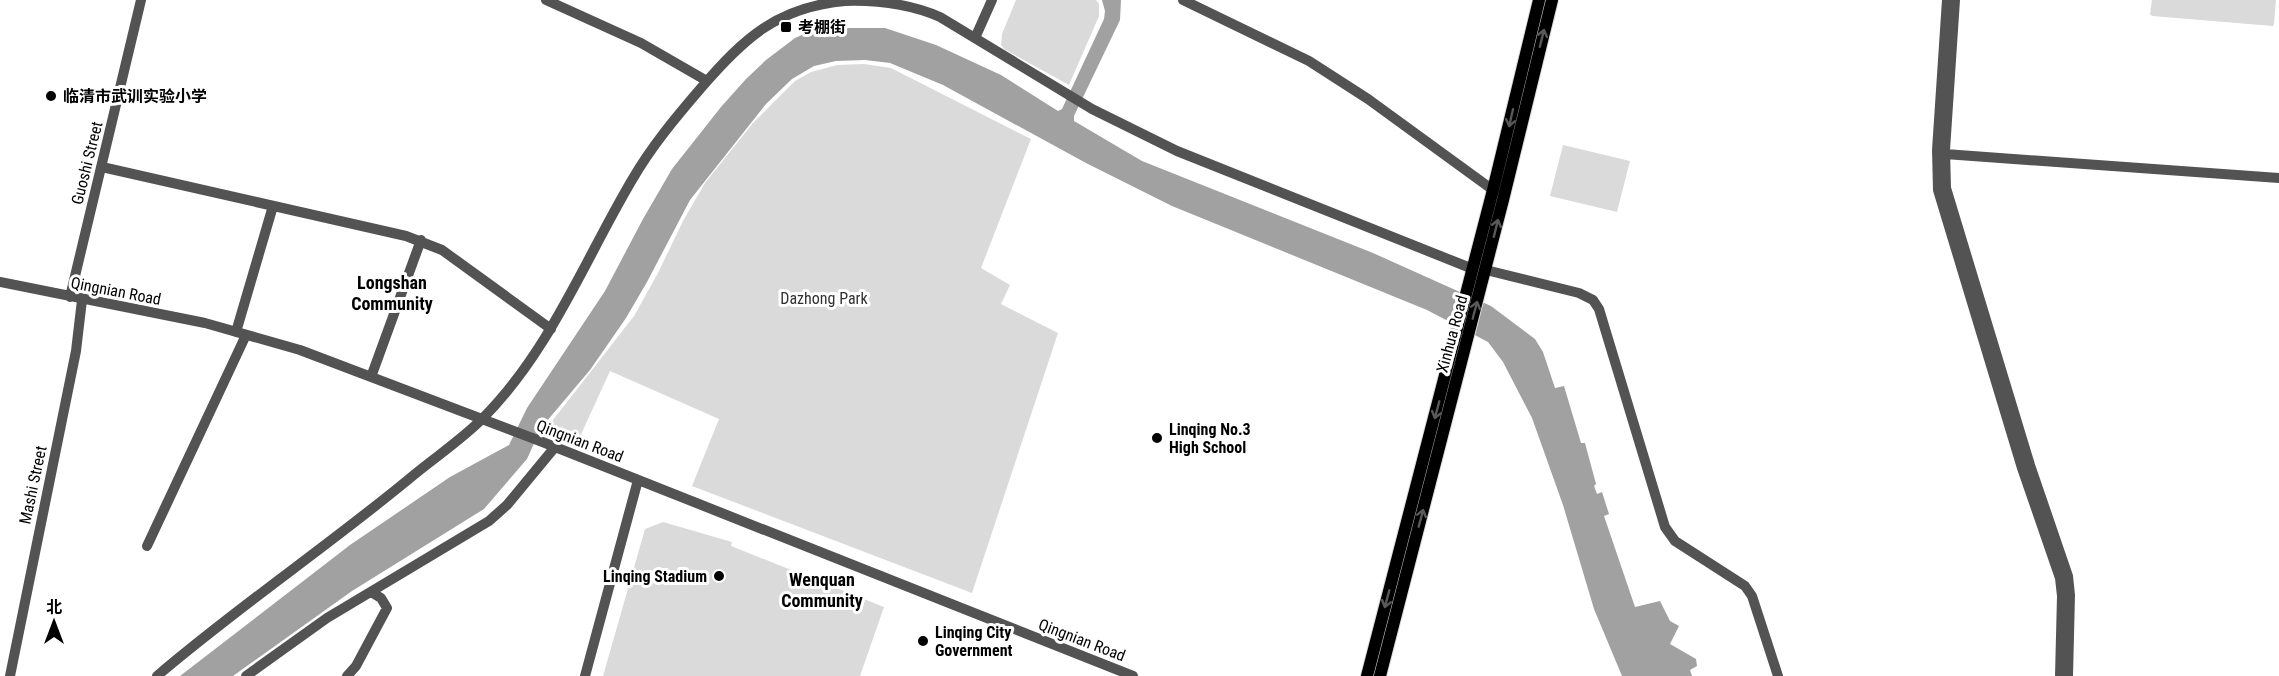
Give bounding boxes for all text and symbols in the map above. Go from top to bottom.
place label: 考棚街 [798,18,846,37]
marker: 考棚街 [779,20,793,34]
one-way arrow [1536,29,1548,48]
place label: 临清市武训实验小学 [63,87,207,106]
marker: 临清市武训实验小学 [44,89,58,103]
one-way arrow [1504,108,1516,127]
street label: Guoshi Street [67,119,107,207]
one-way arrow [1491,219,1503,238]
district label: Longshan Community [351,272,433,314]
street label: Qingnian Road [69,273,163,309]
park label: Dazhong Park [780,289,869,308]
street label: Xinhua Road [1433,293,1471,375]
one-way arrow [1470,301,1481,320]
one-way arrow [1430,400,1442,419]
street label: Qingnian Road [534,416,626,466]
place label: Linqing No.3 High School [1169,420,1251,457]
marker: Linqing No.3 High School [1150,431,1164,445]
street label: Mashi Street [15,444,51,526]
one-way arrow [1416,509,1427,528]
place label: Linqing Stadium [603,567,707,586]
marker: Linqing Stadium [712,569,726,583]
district label: Wenquan Community [781,569,863,611]
one-way arrow [1381,589,1393,608]
north arrow [24,592,84,652]
text: 北 [46,598,62,617]
street label: Qingnian Road [1036,615,1128,665]
place label: Linqing City Government [935,623,1013,660]
marker: Linqing City Government [916,634,930,648]

